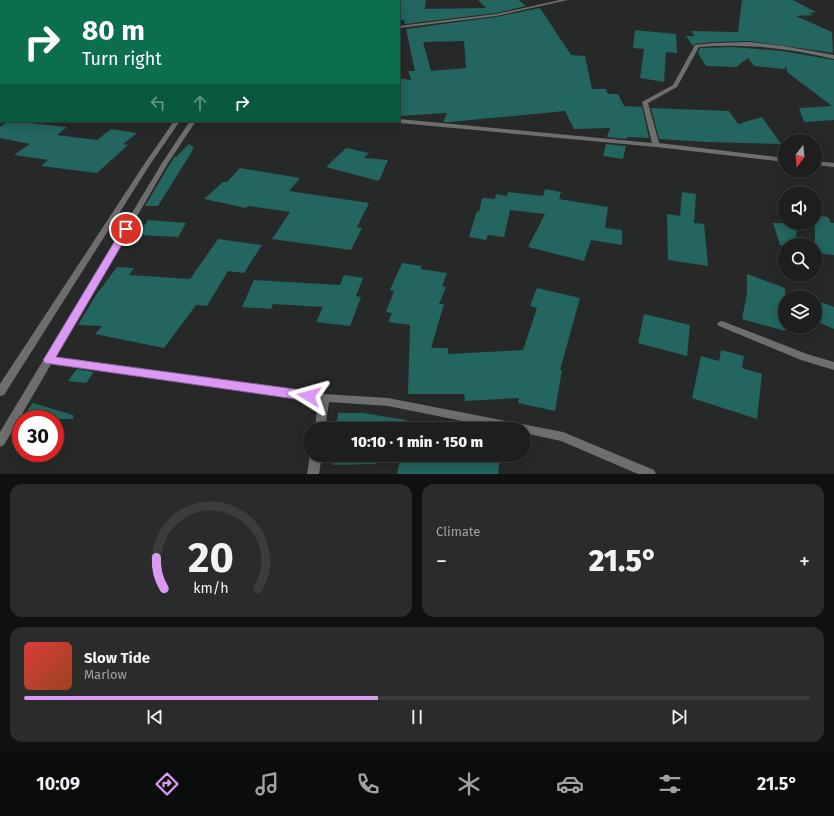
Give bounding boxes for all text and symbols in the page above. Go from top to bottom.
text: 80 m [82,14,145,47]
icon: right [16,16,68,68]
text: Turn right [82,48,162,70]
icon: left [147,92,169,114]
icon: ahead [189,92,211,114]
icon: right [231,92,253,114]
north arrow [778,134,822,178]
map controls [778,134,822,334]
button: sound [778,186,822,230]
pin [109,212,143,246]
icon: arrive [115,218,137,240]
button: search [778,238,822,282]
button: layers [778,290,822,334]
position arrow [288,375,330,417]
speed limit sign: 30 [12,410,64,462]
text: 10:10 · 1 min · 150 m [351,433,483,451]
text: Climate [436,524,480,539]
text: 20 [188,532,234,582]
text: 21.5° [589,543,657,579]
text: − [436,548,447,575]
text: + [799,548,810,575]
text: km/h [193,579,229,596]
text: Slow Tide [84,649,150,667]
text: Marlow [84,667,127,682]
icon: previous [144,706,166,728]
icon: pause [406,706,428,728]
icon: next [668,706,690,728]
icon: directions [153,770,181,798]
icon: music [253,770,281,798]
icon: phone [354,770,382,798]
icon: climate [455,770,483,798]
icon: car [556,770,584,798]
icon: filters [656,770,684,798]
text: 10:09 [36,773,80,795]
text: 21.5° [757,773,798,795]

